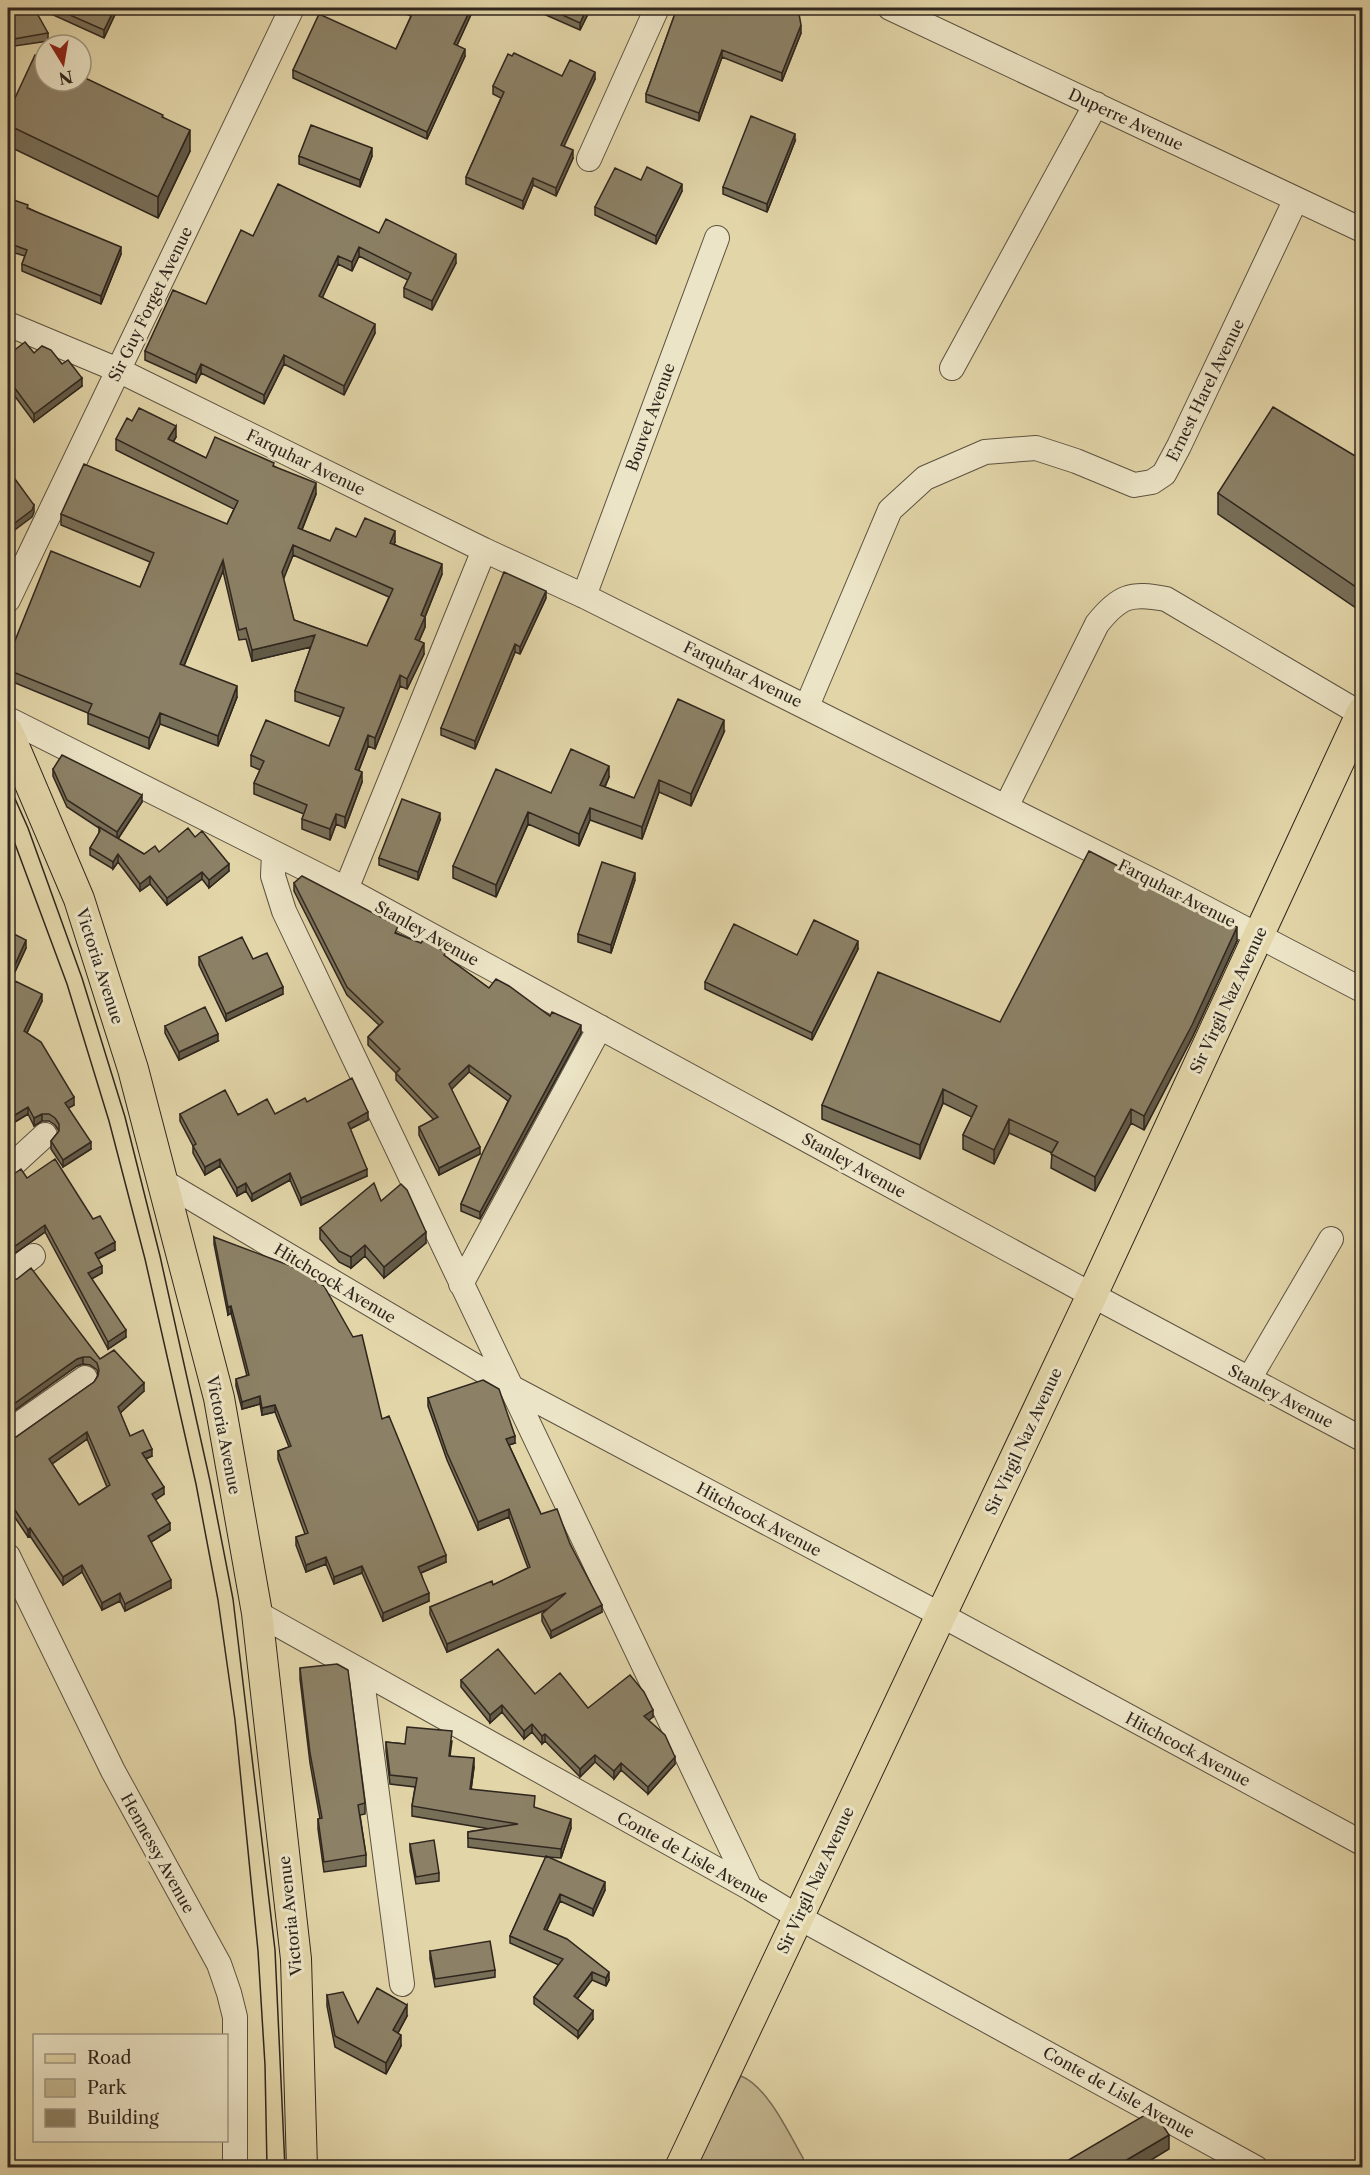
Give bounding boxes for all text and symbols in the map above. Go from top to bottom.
north arrow [33,33,93,93]
text: N [57,67,75,89]
street label: Duperre Avenue [1065,84,1187,154]
street label: Sir Guy Forget Avenue [104,223,196,385]
street label: Ernest Harel Avenue [1162,315,1248,465]
street label: Bouvet Avenue [621,360,679,474]
street label: Farquhar Avenue [243,425,369,499]
street label: Farquhar Avenue [680,637,806,711]
street label: Farquhar Avenue [1115,855,1239,931]
street label: Stanley Avenue [371,896,483,970]
street label: Victoria Avenue [72,905,128,1026]
street label: Sir Virgil Naz Avenue [1185,923,1271,1077]
street label: Stanley Avenue [798,1128,910,1202]
street label: Hitchcock Avenue [270,1239,400,1327]
street label: Stanley Avenue [1225,1360,1337,1432]
street label: Sir Virgil Naz Avenue [980,1364,1066,1518]
street label: Victoria Avenue [202,1373,245,1496]
street label: Hitchcock Avenue [693,1478,825,1560]
street label: Hitchcock Avenue [1122,1708,1254,1790]
street label: Hennessy Avenue [117,1790,199,1916]
street label: Sir Virgil Naz Avenue [772,1803,858,1957]
street label: Conte de Lisle Avenue [614,1807,772,1907]
street label: Victoria Avenue [274,1855,306,1978]
legend [33,2034,228,2142]
street label: Conte de Lisle Avenue [1040,2042,1198,2142]
text: Road [87,2047,132,2069]
text: Park [87,2077,128,2099]
text: Building [87,2107,159,2129]

